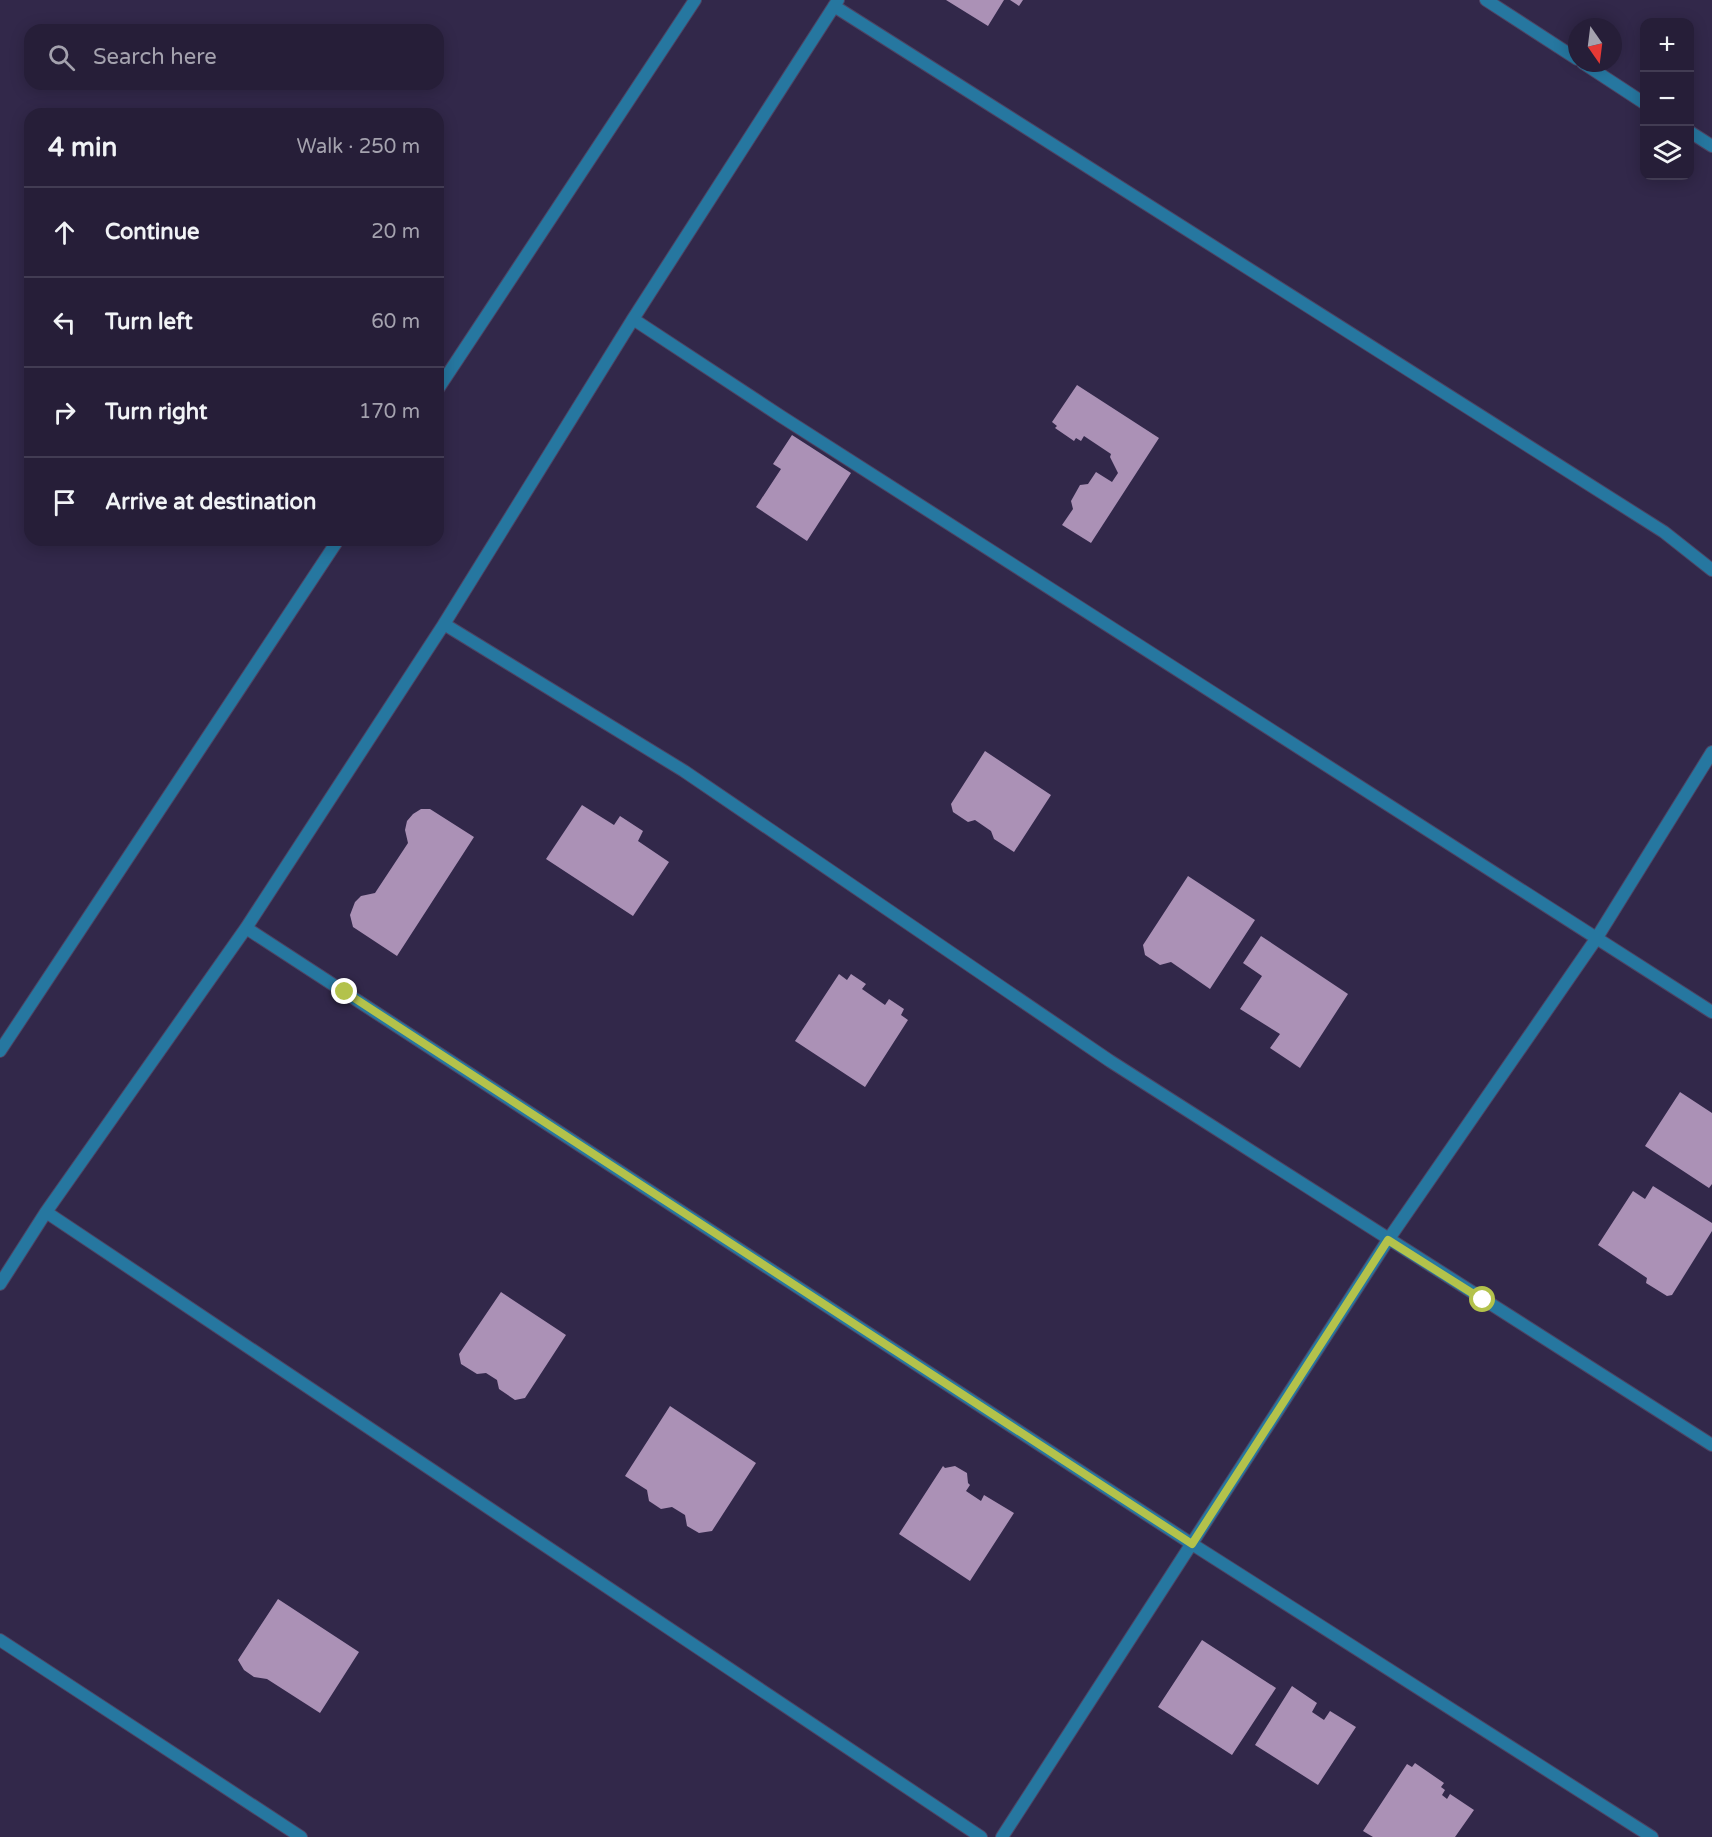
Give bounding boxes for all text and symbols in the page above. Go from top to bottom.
north arrow [1568,18,1622,72]
map controls [1640,18,1694,180]
button: + [1640,18,1694,72]
search box [24,24,444,90]
icon: search [45,41,78,74]
text: Search here [93,44,217,70]
button: − [1640,72,1694,126]
button: layers [1640,126,1694,180]
text: 4 min [48,132,117,163]
text: Walk · 250 m [297,135,420,159]
icon: ahead [48,216,81,249]
text: Continue [105,219,200,245]
text: 20 m [371,220,420,244]
icon: left [48,306,81,339]
text: Turn left [105,309,193,335]
text: 60 m [371,310,420,334]
icon: right [48,396,81,429]
text: Turn right [105,399,207,425]
text: 170 m [359,400,420,424]
icon: arrive [48,486,81,519]
text: Arrive at destination [105,489,316,515]
route end [331,978,357,1004]
route start [1469,1286,1495,1312]

